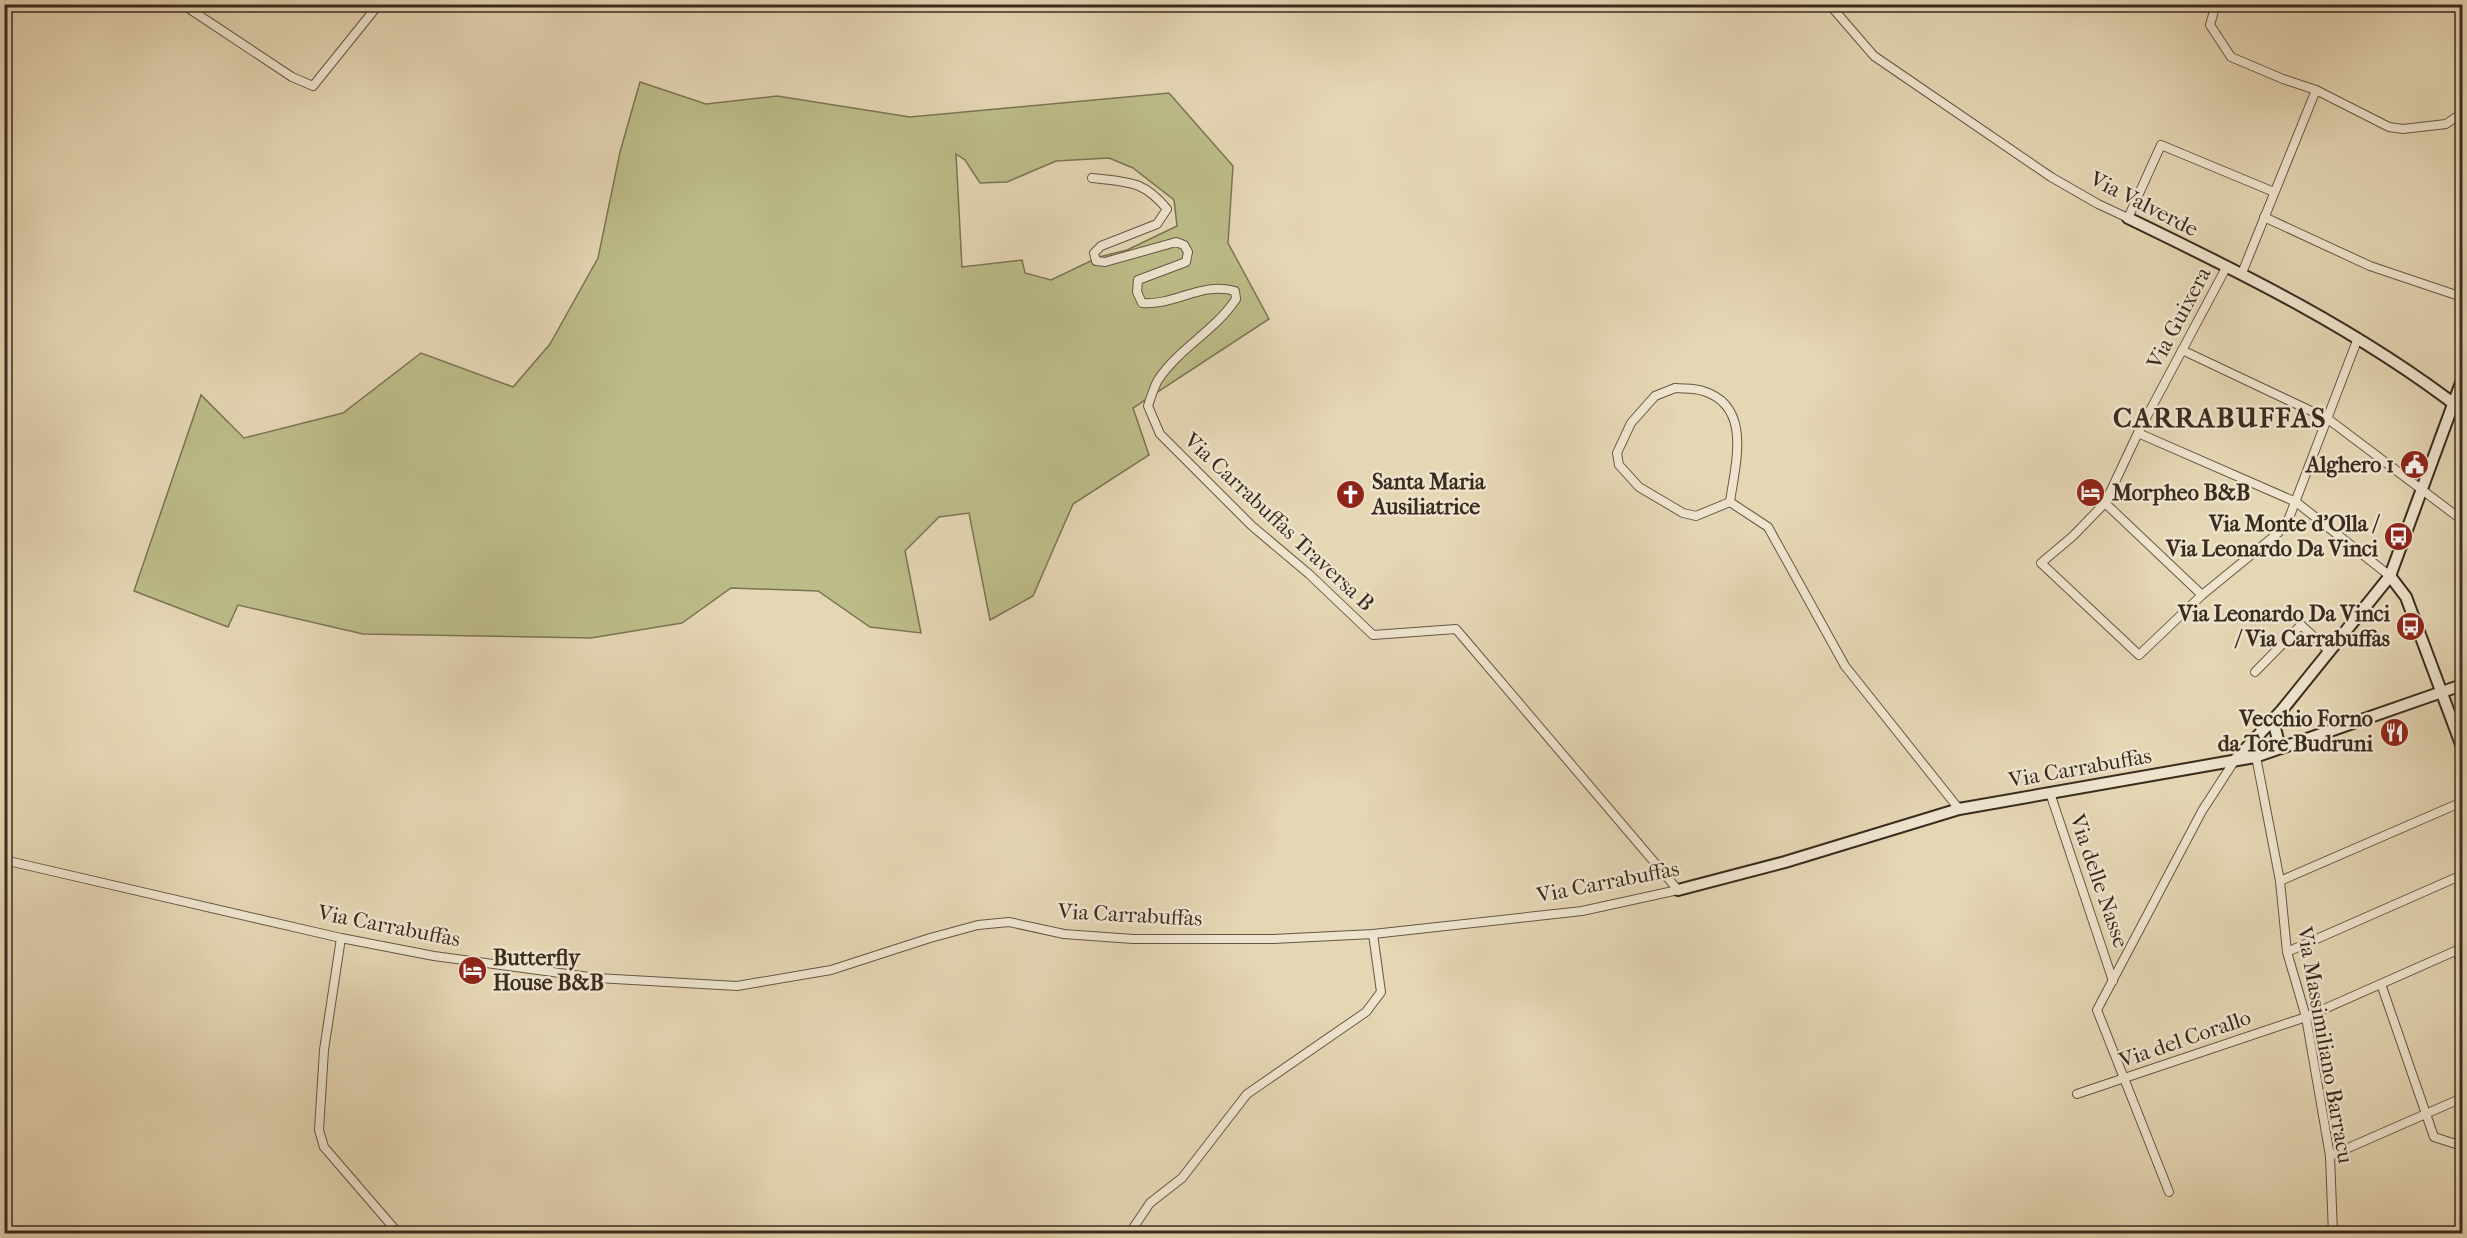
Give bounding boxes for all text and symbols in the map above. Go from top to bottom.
street label: Via Valverde [2085,165,2203,242]
street label: Via Guixera [2141,262,2217,374]
district label: CARRABUFFAS [2113,401,2327,434]
street label: Via Carrabuffas Traversa B [1178,427,1379,617]
public building icon: Alghero 1 [2399,449,2431,481]
place label: Alghero 1 [2304,452,2394,478]
place label: Santa Maria Ausiliatrice [1370,469,1486,520]
hotel icon: Morpheo B&B [2075,477,2107,509]
church icon: Santa Maria Ausiliatrice [1335,479,1367,511]
place label: Morpheo B&B [2111,480,2250,506]
place label: Via Monte d'Olla / Via Leonardo Da Vinci [2165,511,2381,562]
bus stop icon: Via Monte d'Olla / Via Leonardo Da Vinci [2383,521,2415,553]
place label: Via Leonardo Da Vinci / Via Carrabuffas [2177,601,2390,652]
bus stop icon: Via Leonardo Da Vinci / Via Carrabuffas [2395,611,2427,643]
place label: Vecchio Forno da Tore Budruni [2218,706,2373,757]
restaurant icon: Vecchio Forno da Tore Budruni [2378,716,2410,748]
street label: Via Carrabuffas [2006,743,2153,794]
street label: Via delle Nasse [2064,810,2134,951]
street label: Via Carrabuffas [1534,855,1681,909]
street label: Via Carrabuffas [1056,898,1203,932]
street label: Via Carrabuffas [315,899,462,953]
street label: Via Massimiliano Barracu [2291,923,2359,1166]
place label: Butterfly House B&B [493,945,604,996]
hotel icon: Butterfly House B&B [456,955,488,987]
street label: Via del Corallo [2115,1004,2254,1074]

